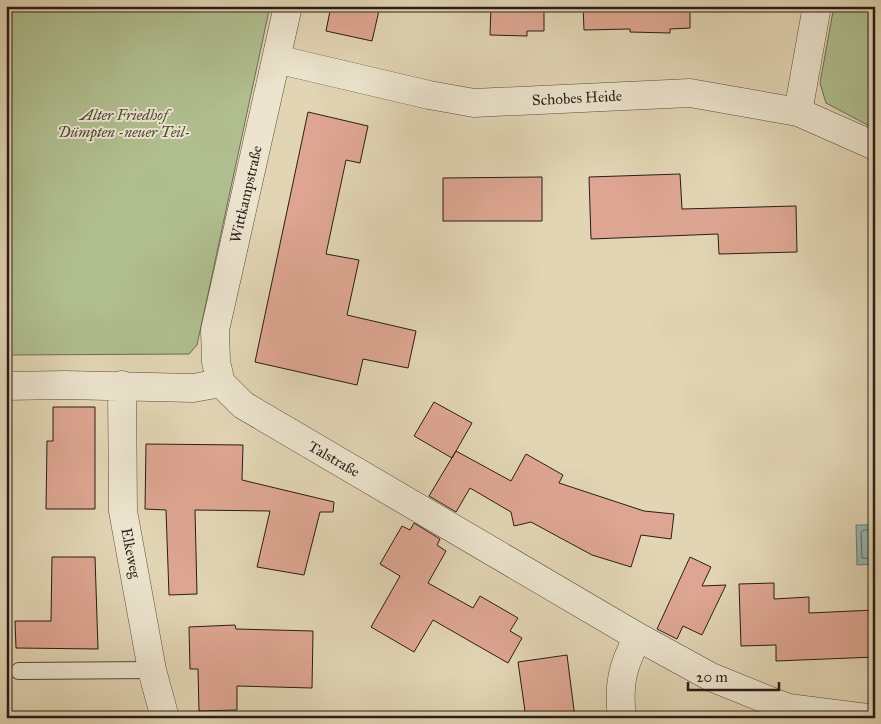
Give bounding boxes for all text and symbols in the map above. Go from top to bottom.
street label: Schobes Heide [532,87,622,109]
park label: Alter Friedhof Dümpten -neuer Teil- [57,106,191,142]
street label: Wittkampstraße [226,144,266,244]
street label: Talstraße [305,437,363,481]
street label: Elkeweg [117,526,145,581]
scale bar [688,659,780,691]
text: 20 m [696,668,728,686]

